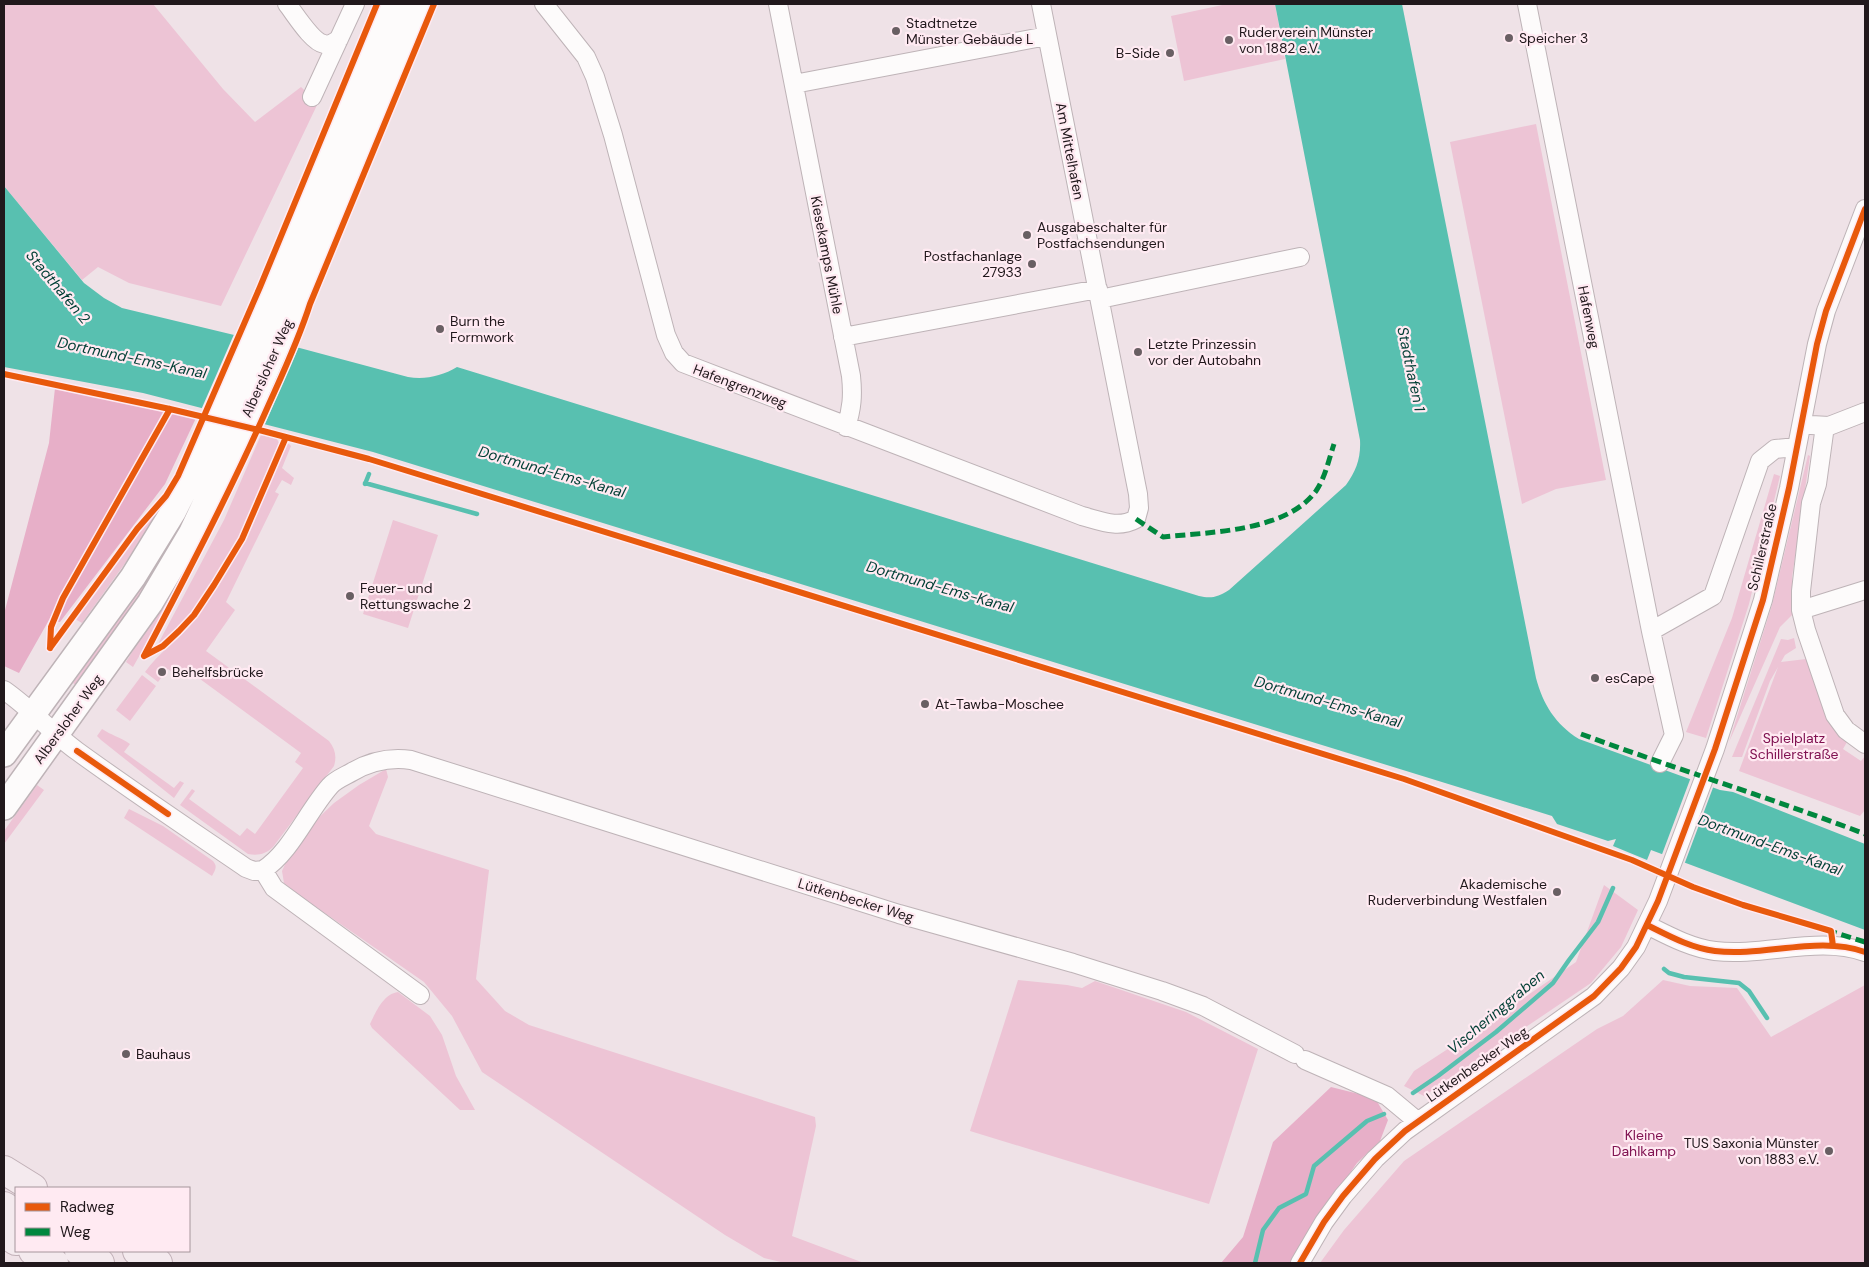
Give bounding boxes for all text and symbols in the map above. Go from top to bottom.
place label: Stadtnetze Münster Gebäude L [906,14,1034,48]
place label: Ruderverein Münster von 1882 e.V. [1239,23,1373,57]
marker: Stadtnetze Münster Gebäude L [890,25,902,37]
place label: Speicher 3 [1519,29,1588,47]
marker: Speicher 3 [1503,32,1515,44]
marker: Ruderverein Münster von 1882 e.V. [1223,34,1235,46]
place label: B-Side [1116,44,1160,62]
marker: B-Side [1164,47,1176,59]
street label: Am Mittelhafen [1052,101,1088,201]
street label: Kiesekamps Mühle [807,194,847,316]
place label: Ausgabeschalter für Postfachsendungen [1037,218,1167,252]
marker: Ausgabeschalter für Postfachsendungen [1021,229,1033,241]
water label: Stadthafen 2 [21,246,95,328]
place label: Postfachanlage 27933 [924,247,1022,281]
marker: Postfachanlage 27933 [1026,258,1038,270]
street label: Hafenweg [1574,284,1604,350]
place label: Burn the Formwork [450,312,514,346]
street label: Albersloher Weg [237,316,297,420]
marker: Burn the Formwork [434,323,446,335]
water label: Stadthafen 1 [1392,325,1430,413]
water label: Dortmund-Ems-Kanal [56,332,209,384]
place label: Letzte Prinzessin vor der Autobahn [1148,335,1261,369]
marker: Letzte Prinzessin vor der Autobahn [1132,346,1144,358]
street label: Hafengrenzweg [691,360,790,412]
water label: Dortmund-Ems-Kanal [476,441,628,503]
street label: Schillerstraße [1743,502,1781,592]
water label: Dortmund-Ems-Kanal [864,556,1016,618]
place label: Feuer- und Rettungswache 2 [360,579,471,613]
marker: Feuer- und Rettungswache 2 [344,590,356,602]
place label: Behelfsbrücke [172,663,264,681]
marker: Behelfsbrücke [156,666,168,678]
place label: esCape [1605,669,1654,687]
street label: Albersloher Weg [29,671,107,767]
water label: Dortmund-Ems-Kanal [1252,671,1404,733]
marker: esCape [1589,672,1601,684]
place label: At-Tawba-Moschee [935,695,1064,713]
marker: At-Tawba-Moschee [919,698,931,710]
park label: Spielplatz Schillerstraße [1750,729,1839,763]
water label: Dortmund-Ems-Kanal [1695,810,1845,881]
street label: Lütkenbecker Weg [796,874,916,926]
place label: Akademische Ruderverbindung Westfalen [1368,875,1547,909]
marker: Akademische Ruderverbindung Westfalen [1551,886,1563,898]
water label: Vischeringgraben [1443,965,1549,1059]
street label: Lütkenbecker Weg [1423,1022,1532,1106]
place label: Bauhaus [136,1045,191,1063]
marker: Bauhaus [120,1048,132,1060]
park label: Kleine Dahlkamp [1612,1126,1676,1160]
place label: TUS Saxonia Münster von 1883 e.V. [1684,1134,1819,1168]
marker: TUS Saxonia Münster von 1883 e.V. [1823,1145,1835,1157]
legend [15,1187,190,1252]
text: Radweg [60,1197,114,1217]
text: Weg [60,1222,91,1242]

